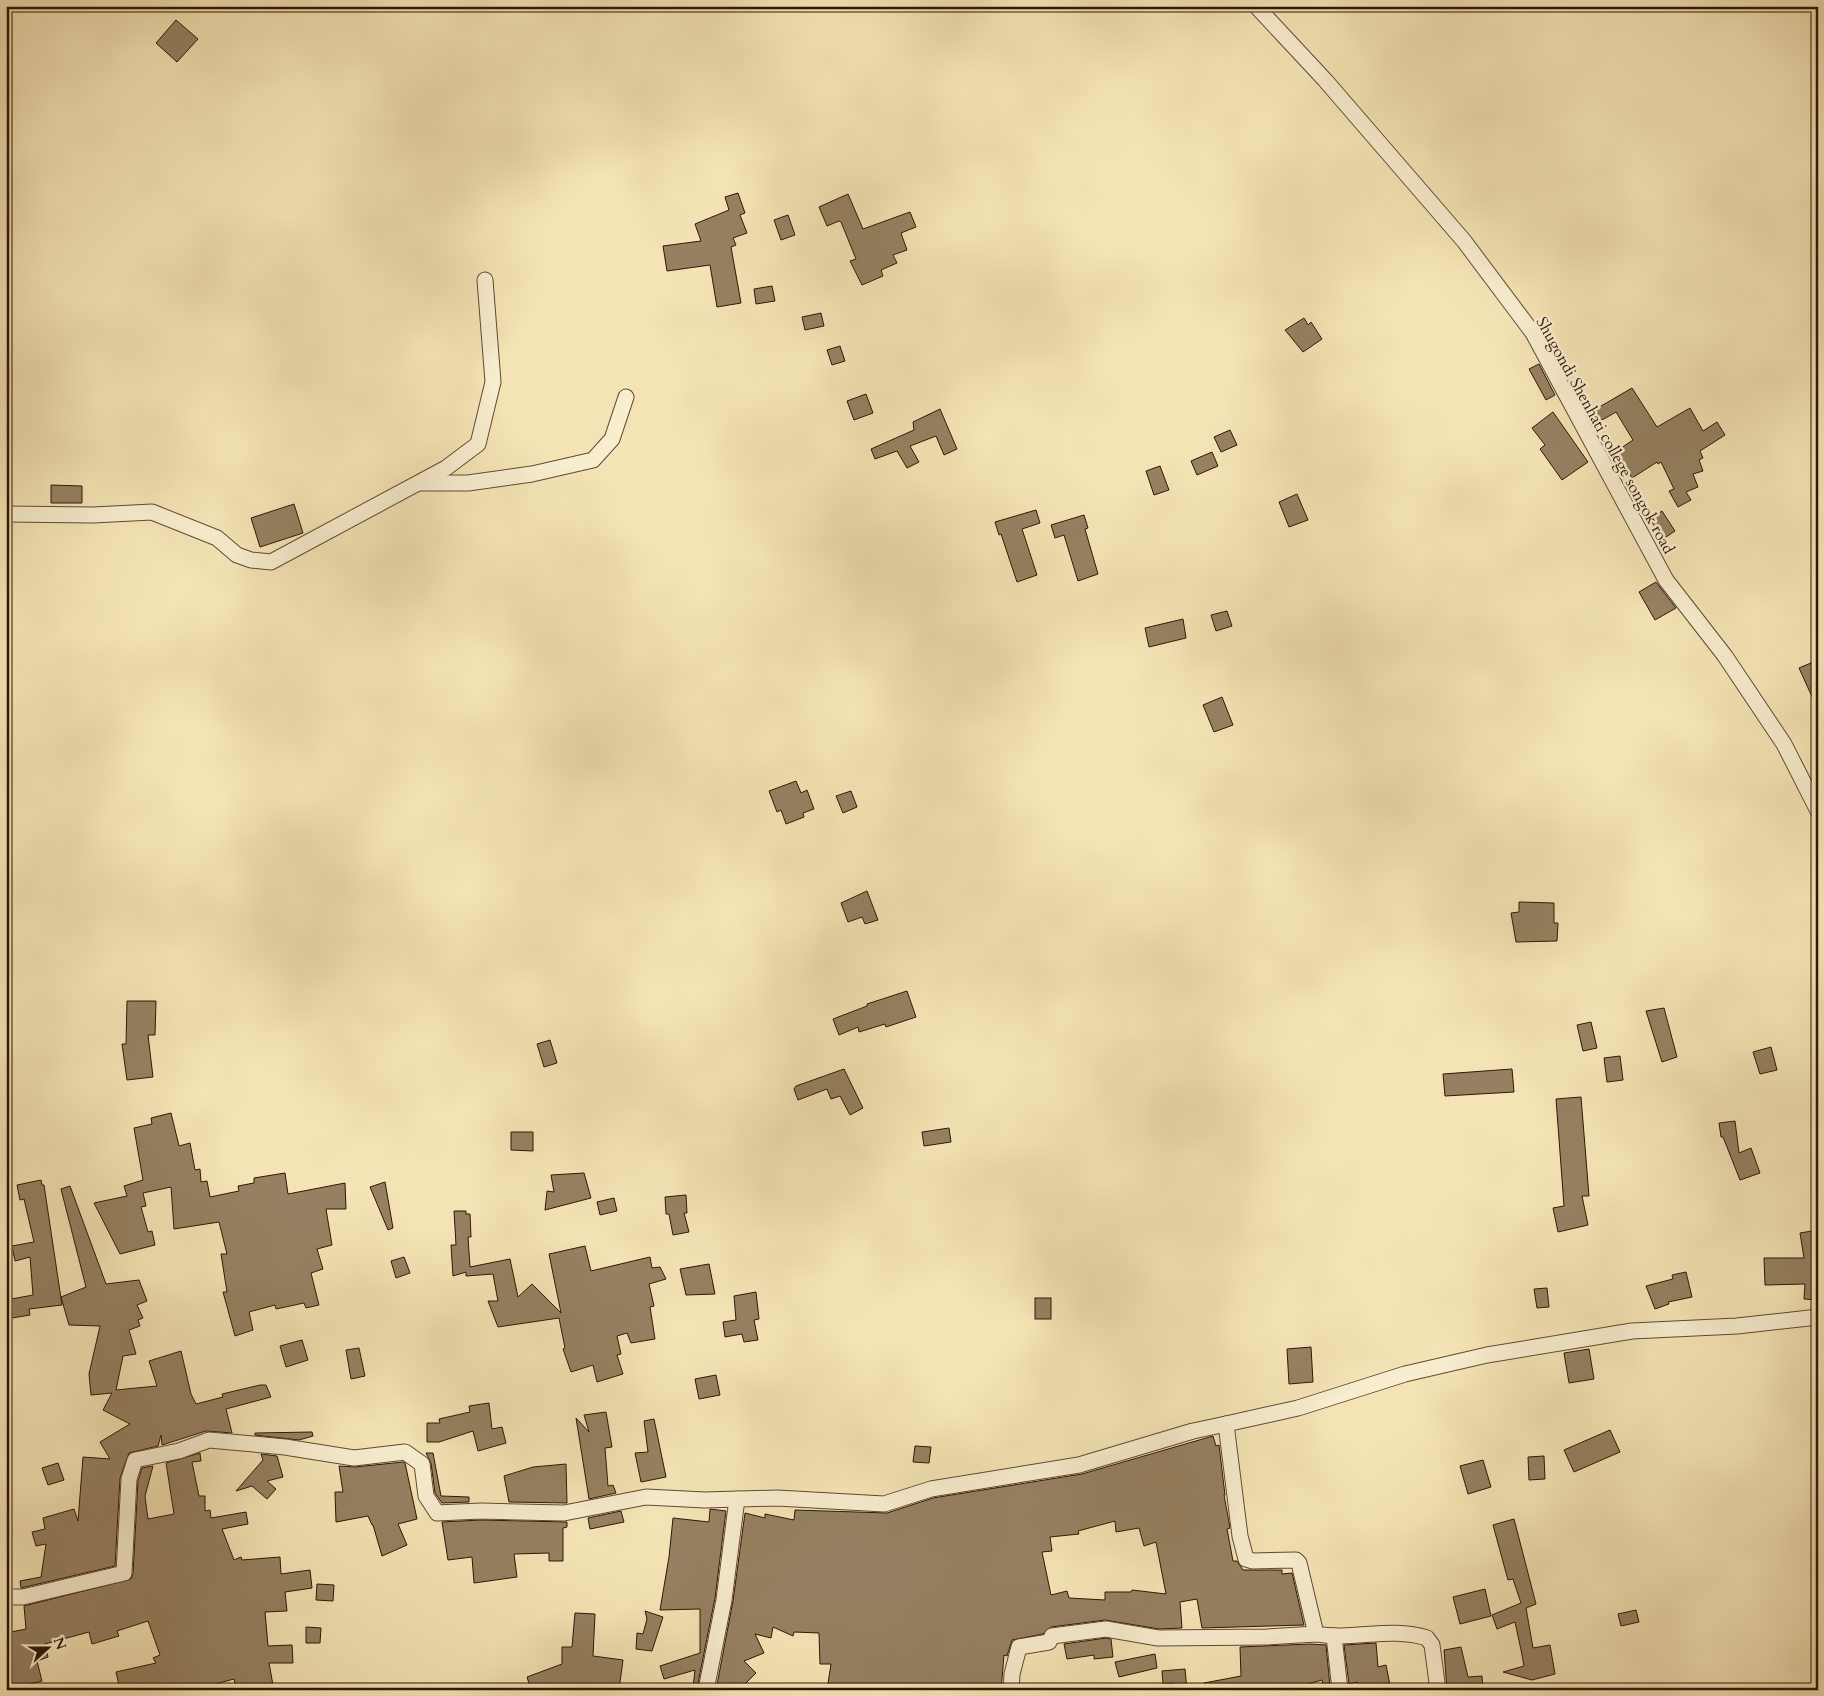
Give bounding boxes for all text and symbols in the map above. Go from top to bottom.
street label: Shugondi Shenhati college songok road [1531,313,1680,558]
north arrow [22,1624,72,1674]
text: N [49,1634,71,1653]

